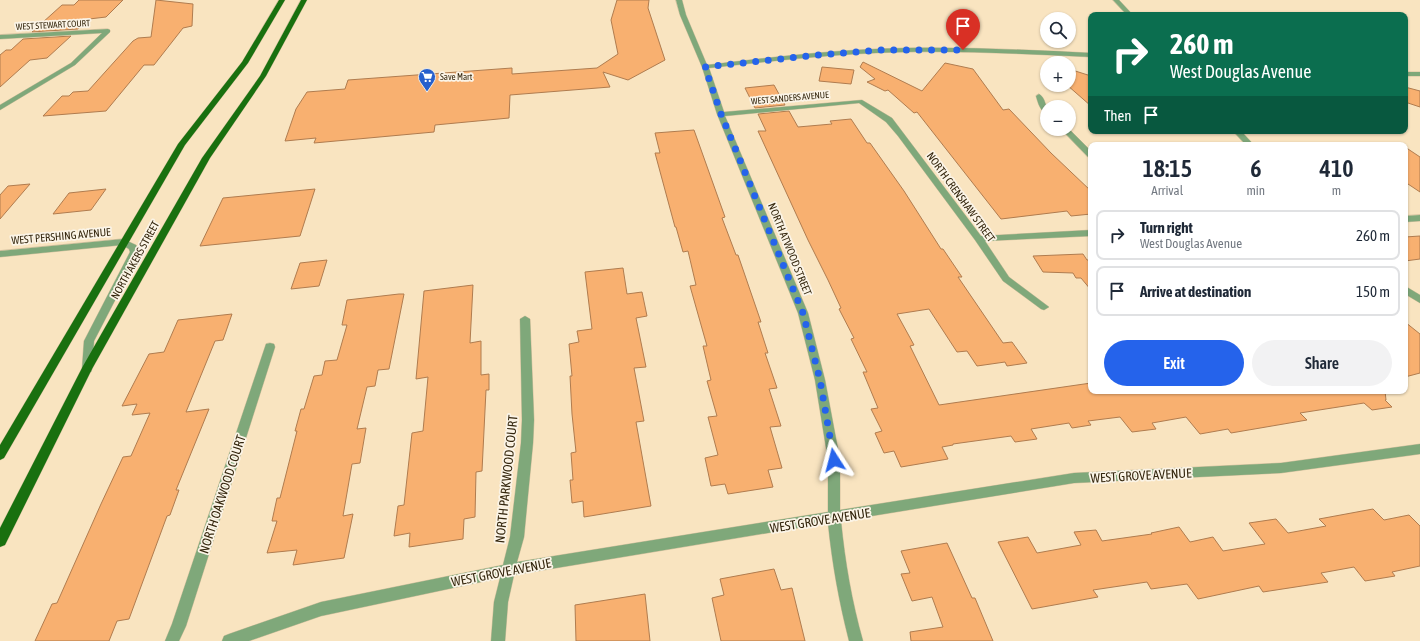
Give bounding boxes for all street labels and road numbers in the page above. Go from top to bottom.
street label: WEST STEWART COURT [16,18,90,32]
street label: WEST SANDERS AVENUE [751,90,830,106]
street label: NORTH CRENSHAW STREET [925,150,998,244]
street label: NORTH ATWOOD STREET [766,201,814,297]
street label: NORTH AKERS STREET [109,219,162,301]
street label: WEST PERSHING AVENUE [11,226,112,246]
street label: NORTH PARKWOOD COURT [492,414,521,544]
street label: NORTH OAKWOOD COURT [196,433,249,555]
street label: WEST GROVE AVENUE [1090,465,1192,486]
street label: WEST GROVE AVENUE [769,505,872,536]
street label: WEST GROVE AVENUE [450,555,553,590]

